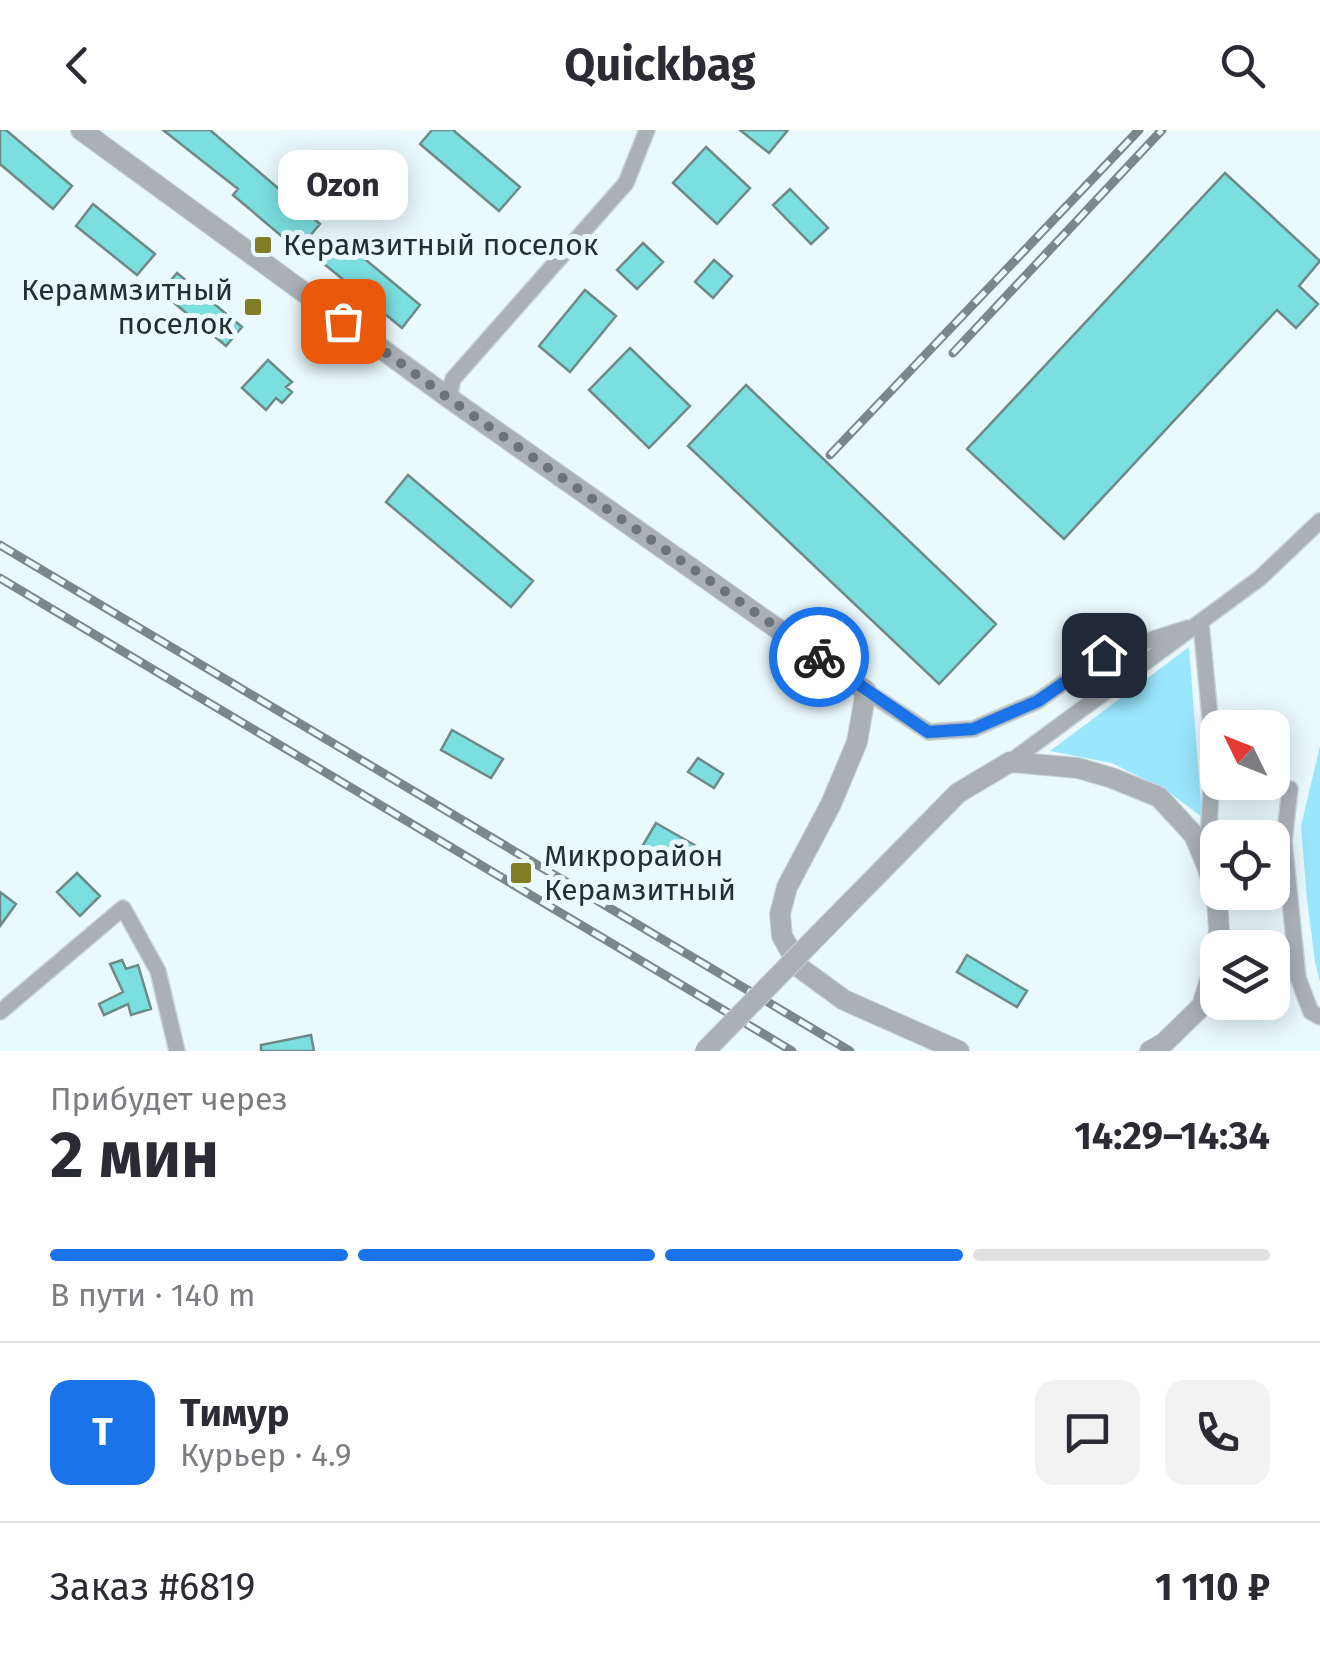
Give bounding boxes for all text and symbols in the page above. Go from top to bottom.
icon: back [50,38,105,93]
text: Quickbag [564,38,756,92]
icon: search [1215,38,1270,93]
callout: Ozon [278,151,408,221]
text: Ozon [306,166,380,204]
place label: Керамзитный поселок [283,227,599,263]
marker: Керамзитный поселок [252,234,274,256]
place label: Кераммзитный поселок [21,272,233,342]
pin [301,279,386,364]
icon: bag [316,294,371,349]
marker: Кераммзитный поселок [242,296,264,318]
courier [769,607,869,707]
pin [1062,613,1147,698]
icon: home [1077,628,1132,683]
icon: bike [792,630,847,685]
north arrow [1200,710,1290,800]
map controls [1200,710,1290,1020]
button: locate [1200,820,1290,910]
place label: Микрорайон Керамзитный [544,838,736,908]
marker: Микрорайон Керамзитный [508,860,534,886]
button: layers [1200,930,1290,1020]
text: Прибудет через [50,1080,288,1118]
text: 14:29–14:34 [1074,1113,1270,1159]
text: 2 мин [50,1116,219,1194]
text: В пути · 140 m [50,1276,255,1314]
button: chat [1035,1380,1140,1485]
button: phone [1165,1380,1270,1485]
text: Тимур [180,1390,289,1436]
text: Т [92,1409,113,1455]
text: Курьер · 4.9 [180,1436,352,1474]
text: Заказ #6819 [50,1564,256,1610]
text: 1 110 ₽ [1155,1564,1270,1610]

